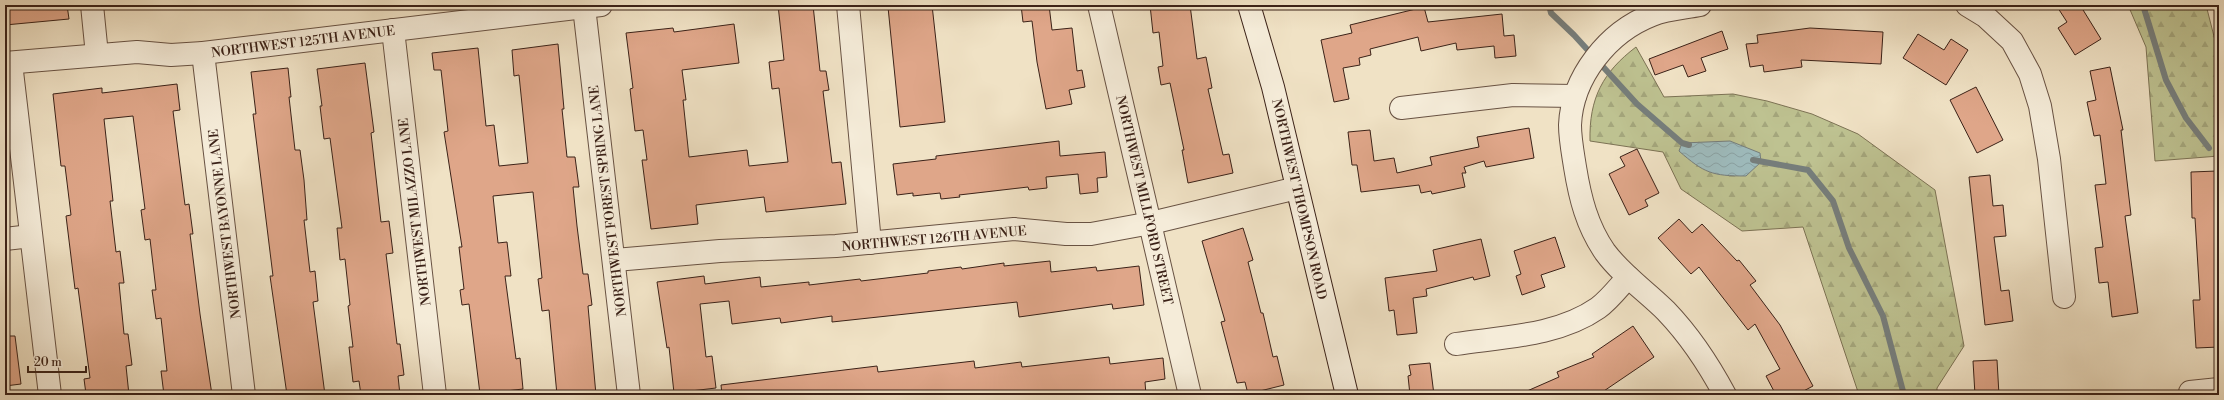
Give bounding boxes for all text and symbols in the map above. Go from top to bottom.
street label: NORTHWEST 125TH AVENUE [210,23,396,61]
street label: NORTHWEST FOREST SPRING LANE [586,84,630,317]
street label: NORTHWEST MILLFORD STREET [1112,94,1176,307]
street label: NORTHWEST THOMPSON ROAD [1268,97,1330,301]
street label: NORTHWEST MILAZZO LANE [396,117,434,307]
street label: NORTHWEST BAYONNE LANE [205,128,245,320]
street label: NORTHWEST 126TH AVENUE [841,223,1027,255]
scale bar [28,348,86,374]
text: 20 m [34,355,62,370]

